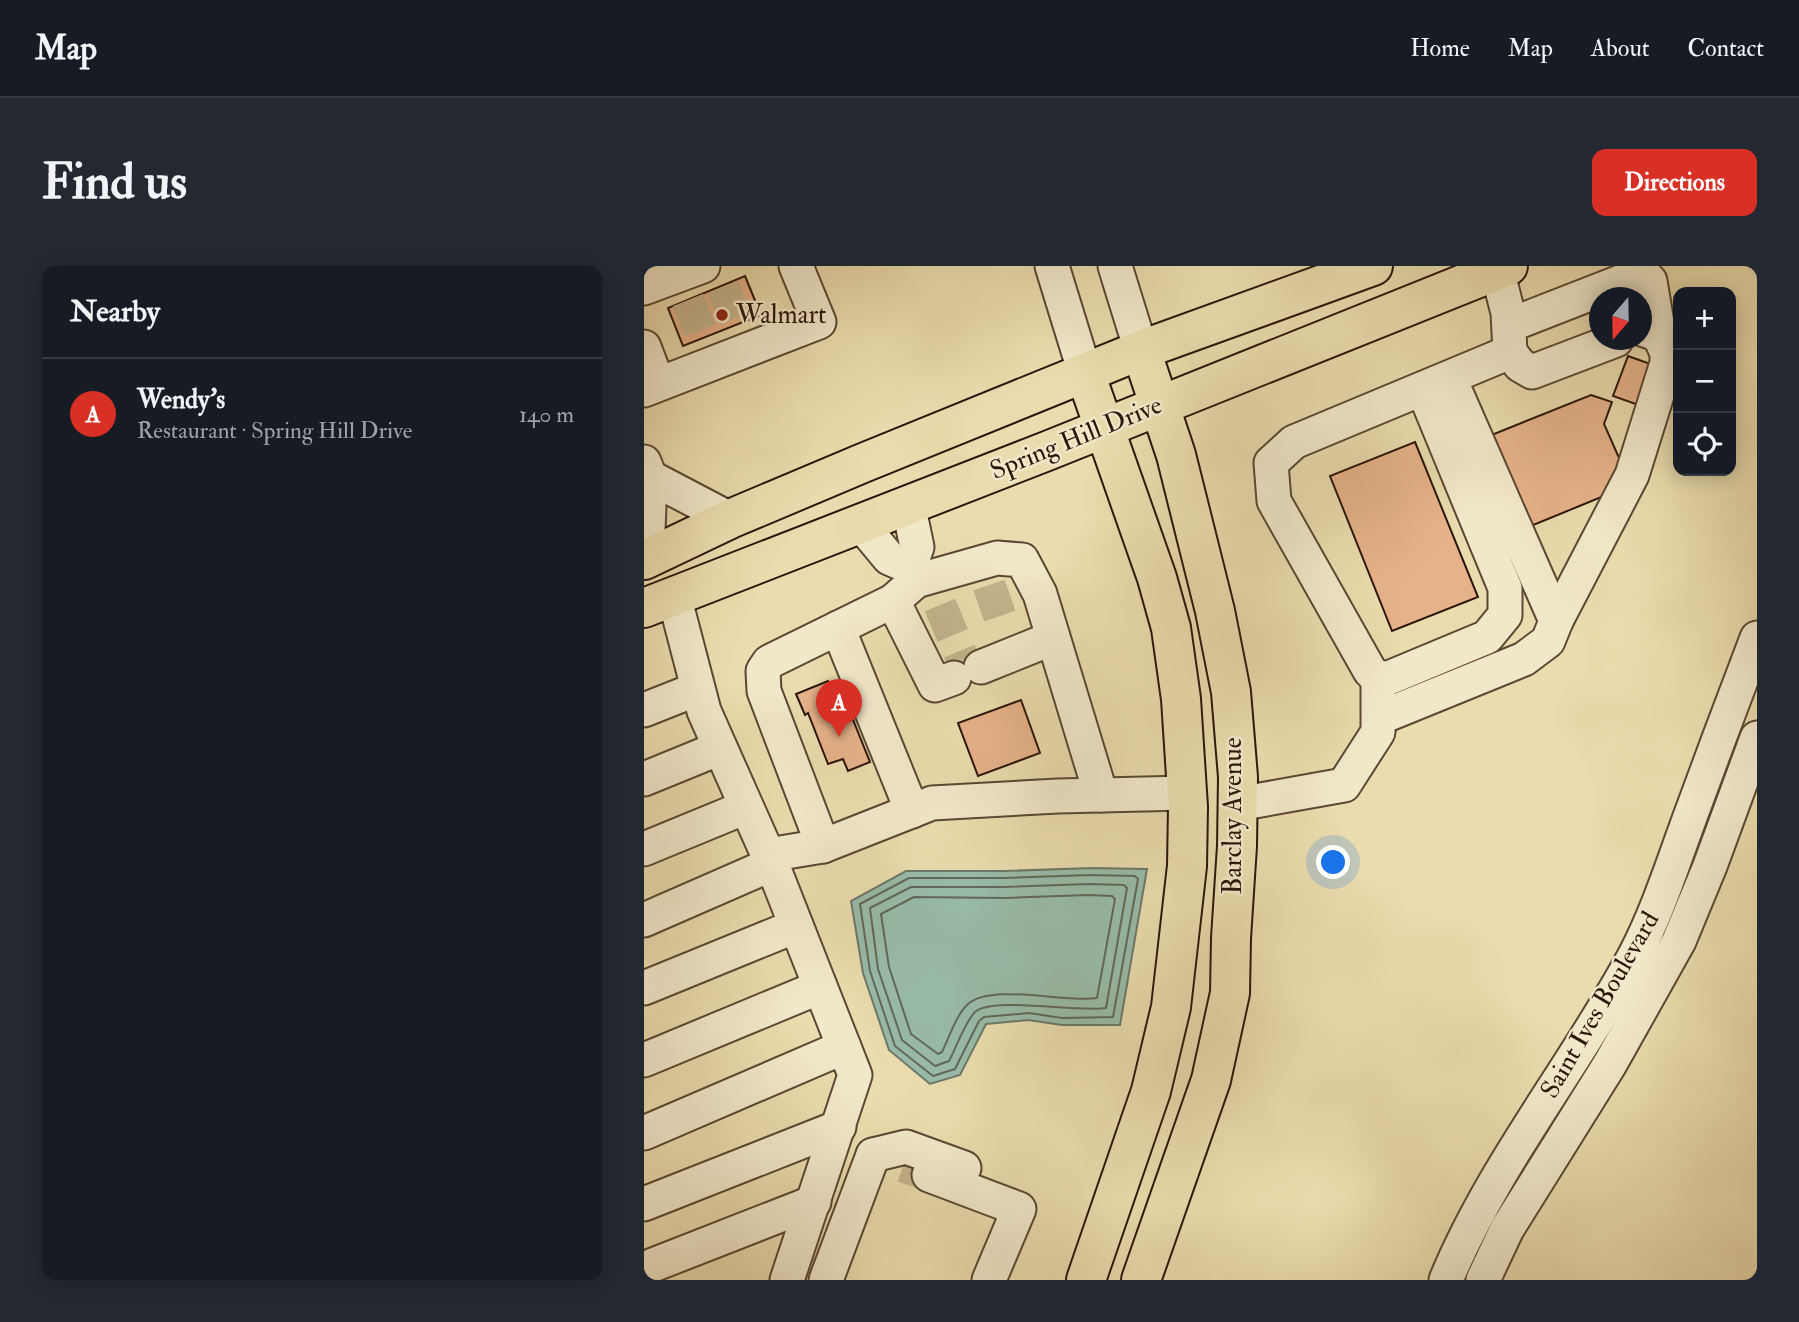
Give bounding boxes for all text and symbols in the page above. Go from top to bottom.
text: Map [35,28,97,69]
text: Home [1410,33,1470,64]
text: Map [1508,33,1553,64]
text: About [1591,33,1650,64]
text: Contact [1688,33,1764,64]
button: Directions [1592,149,1757,216]
text: Find us [42,152,187,213]
north arrow [1589,287,1652,350]
map controls [1673,287,1736,476]
button: + [1673,287,1736,350]
text: Nearby [70,293,160,330]
place label: Walmart [735,299,827,331]
marker: Walmart [714,307,730,323]
button: − [1673,350,1736,413]
text: Wendy's [137,384,225,416]
street label: Spring Hill Drive [985,389,1167,488]
text: A [86,400,100,429]
text: 140 m [519,400,574,429]
button: locate [1673,413,1736,476]
text: Restaurant · Spring Hill Drive [137,416,412,445]
pin: A [816,679,862,737]
street label: Barclay Avenue [1217,737,1249,895]
your location [1316,845,1350,879]
street label: Saint Ives Boulevard [1534,906,1666,1104]

